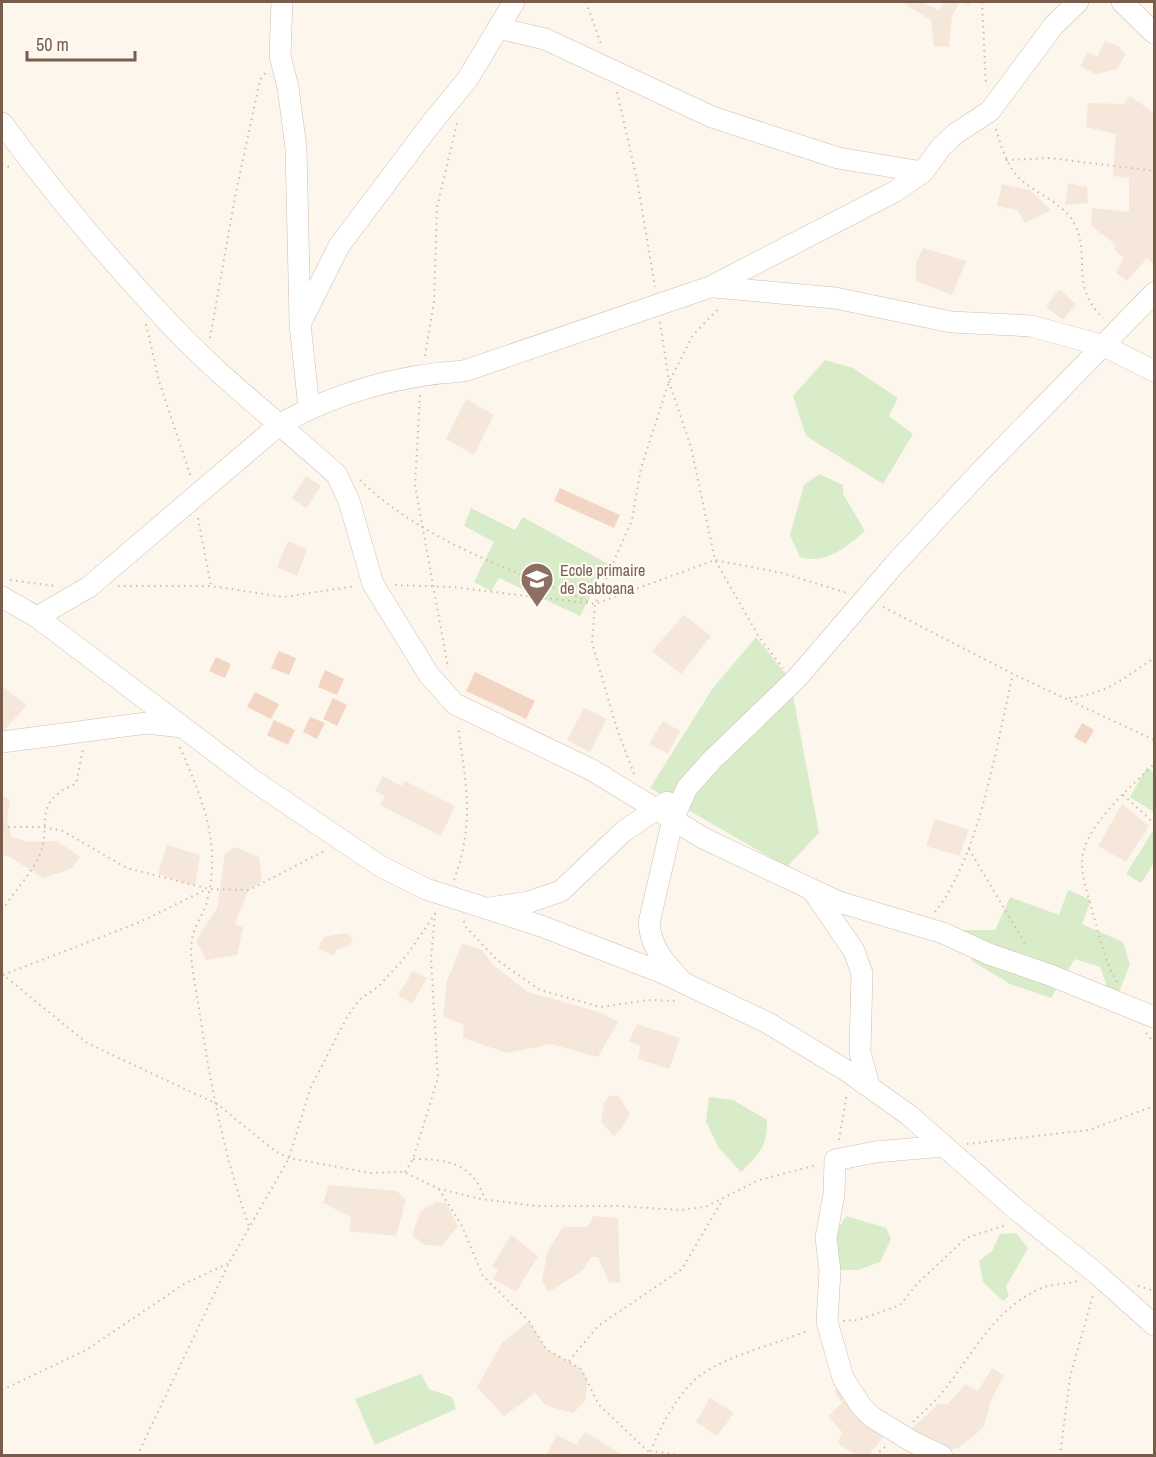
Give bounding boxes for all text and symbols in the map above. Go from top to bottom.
scale bar [27,24,135,62]
text: 50 m [36,32,69,57]
place label: Ecole primaire de Sabtoana [560,559,645,599]
school or university icon: Ecole primaire de Sabtoana [519,561,555,608]

